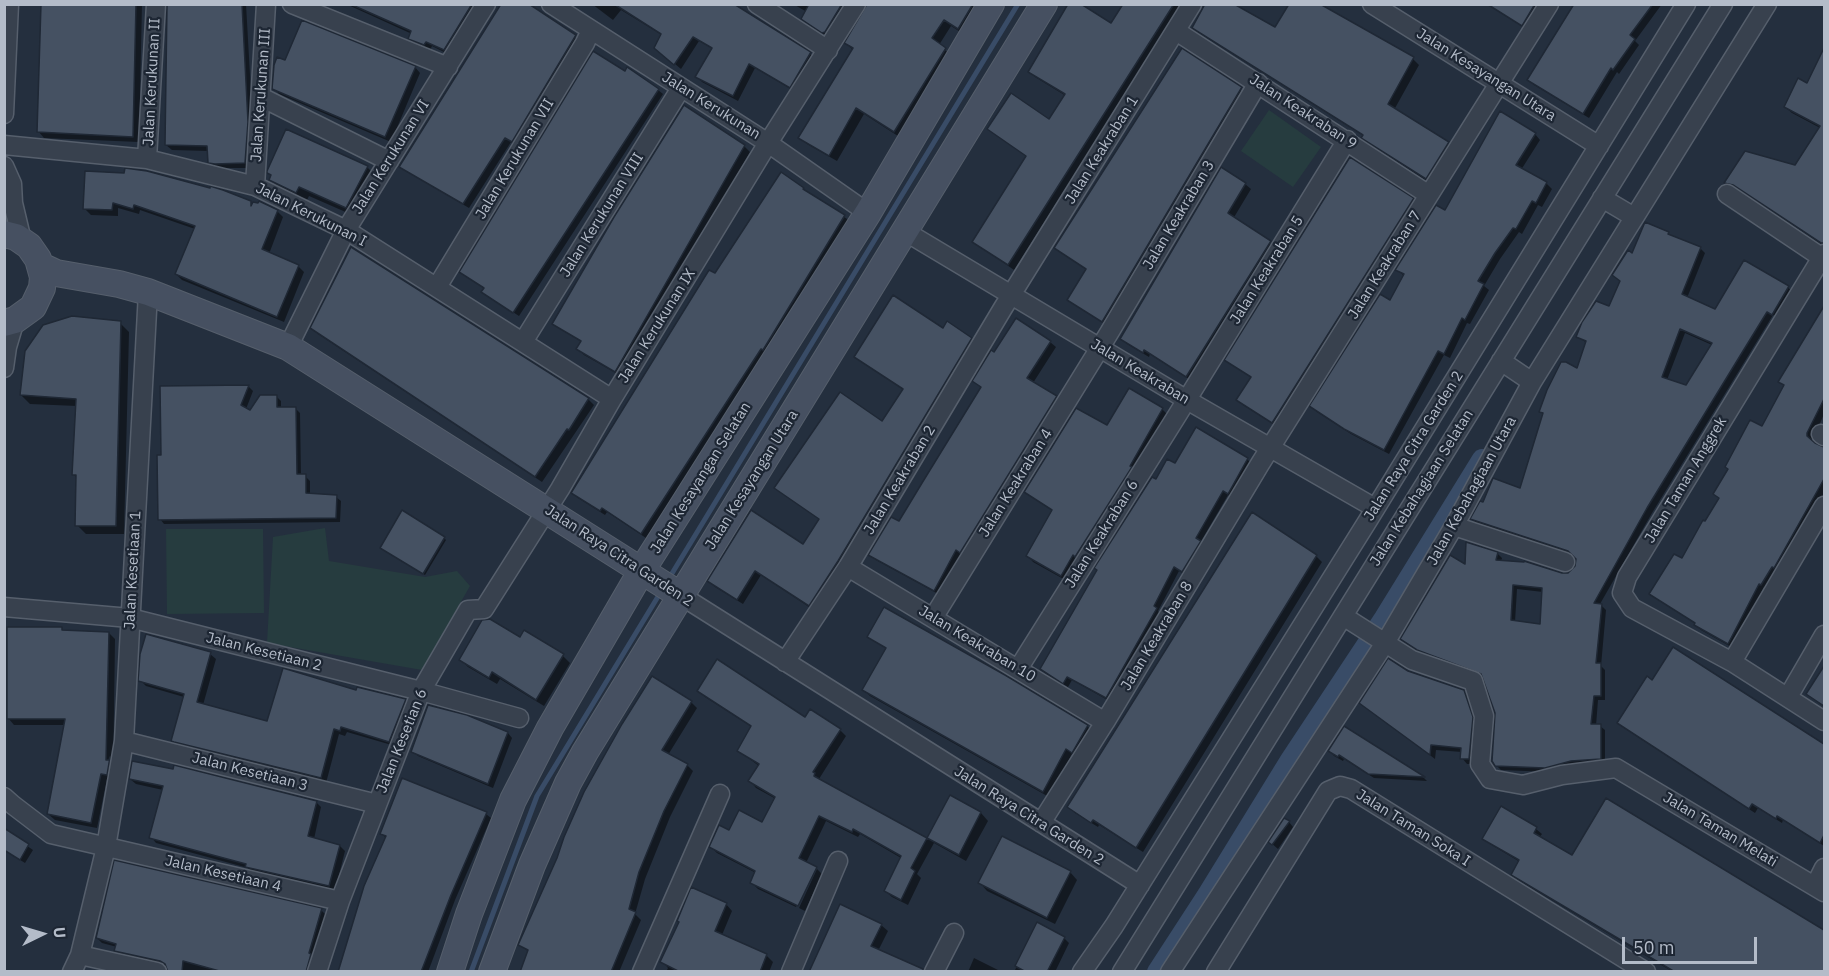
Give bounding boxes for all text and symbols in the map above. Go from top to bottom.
street label: Jalan Kerukunan II [140,18,164,146]
street label: Jalan Kesayangan Utara [1413,25,1559,125]
street label: Jalan Kerukunan III [247,28,275,162]
street label: Jalan Kerukunan [659,69,763,143]
street label: Jalan Keakraban 9 [1246,71,1360,153]
street label: Jalan Keakraban 1 [1061,93,1143,207]
street label: Jalan Kerukunan VII [472,96,558,222]
street label: Jalan Kerukunan VI [349,97,433,217]
street label: Jalan Kerukunan VIII [556,150,648,280]
street label: Jalan Keakraban 3 [1139,157,1219,273]
street label: Jalan Kerukunan I [253,179,369,251]
street label: Jalan Keakraban 7 [1344,208,1426,322]
street label: Jalan Keakraban 5 [1226,213,1308,327]
street label: Jalan Kerukunan IX [615,266,699,386]
street label: Jalan Keakraban [1087,336,1193,408]
street label: Jalan Raya Citra Garden 2 [1360,368,1468,524]
street label: Jalan Kesayangan Selatan [647,399,755,557]
street label: Jalan Kebahagiaan Selatan [1366,406,1478,570]
street label: Jalan Kesayangan Utara [702,407,802,553]
street label: Jalan Kebahagiaan Utara [1424,414,1520,568]
street label: Jalan Taman Anggrek [1641,414,1731,546]
street label: Jalan Keakraban 2 [860,422,940,538]
street label: Jalan Keakraban 4 [975,426,1057,540]
street label: Jalan Keakraban 6 [1061,477,1143,591]
street label: Jalan Raya Citra Garden 2 [541,501,697,611]
street label: Jalan Kesetiaan 1 [121,510,145,630]
street label: Jalan Keakraban 8 [1117,578,1197,694]
street label: Jalan Keakraban 10 [915,602,1039,686]
street label: Jalan Kesetiaan 2 [204,629,324,675]
street label: Jalan Kesetian 6 [373,686,431,796]
street label: Jalan Kesetiaan 3 [190,749,310,795]
street label: Jalan Raya Citra Garden 2 [951,762,1107,870]
street label: Jalan Taman Soka I [1353,786,1473,870]
street label: Jalan Taman Melati [1660,789,1780,871]
street label: Jalan Kesetiaan 4 [163,852,283,896]
north arrow [12,904,72,964]
scale bar [1625,925,1760,963]
text: U [49,926,70,939]
text: 50 m [1633,936,1675,959]

